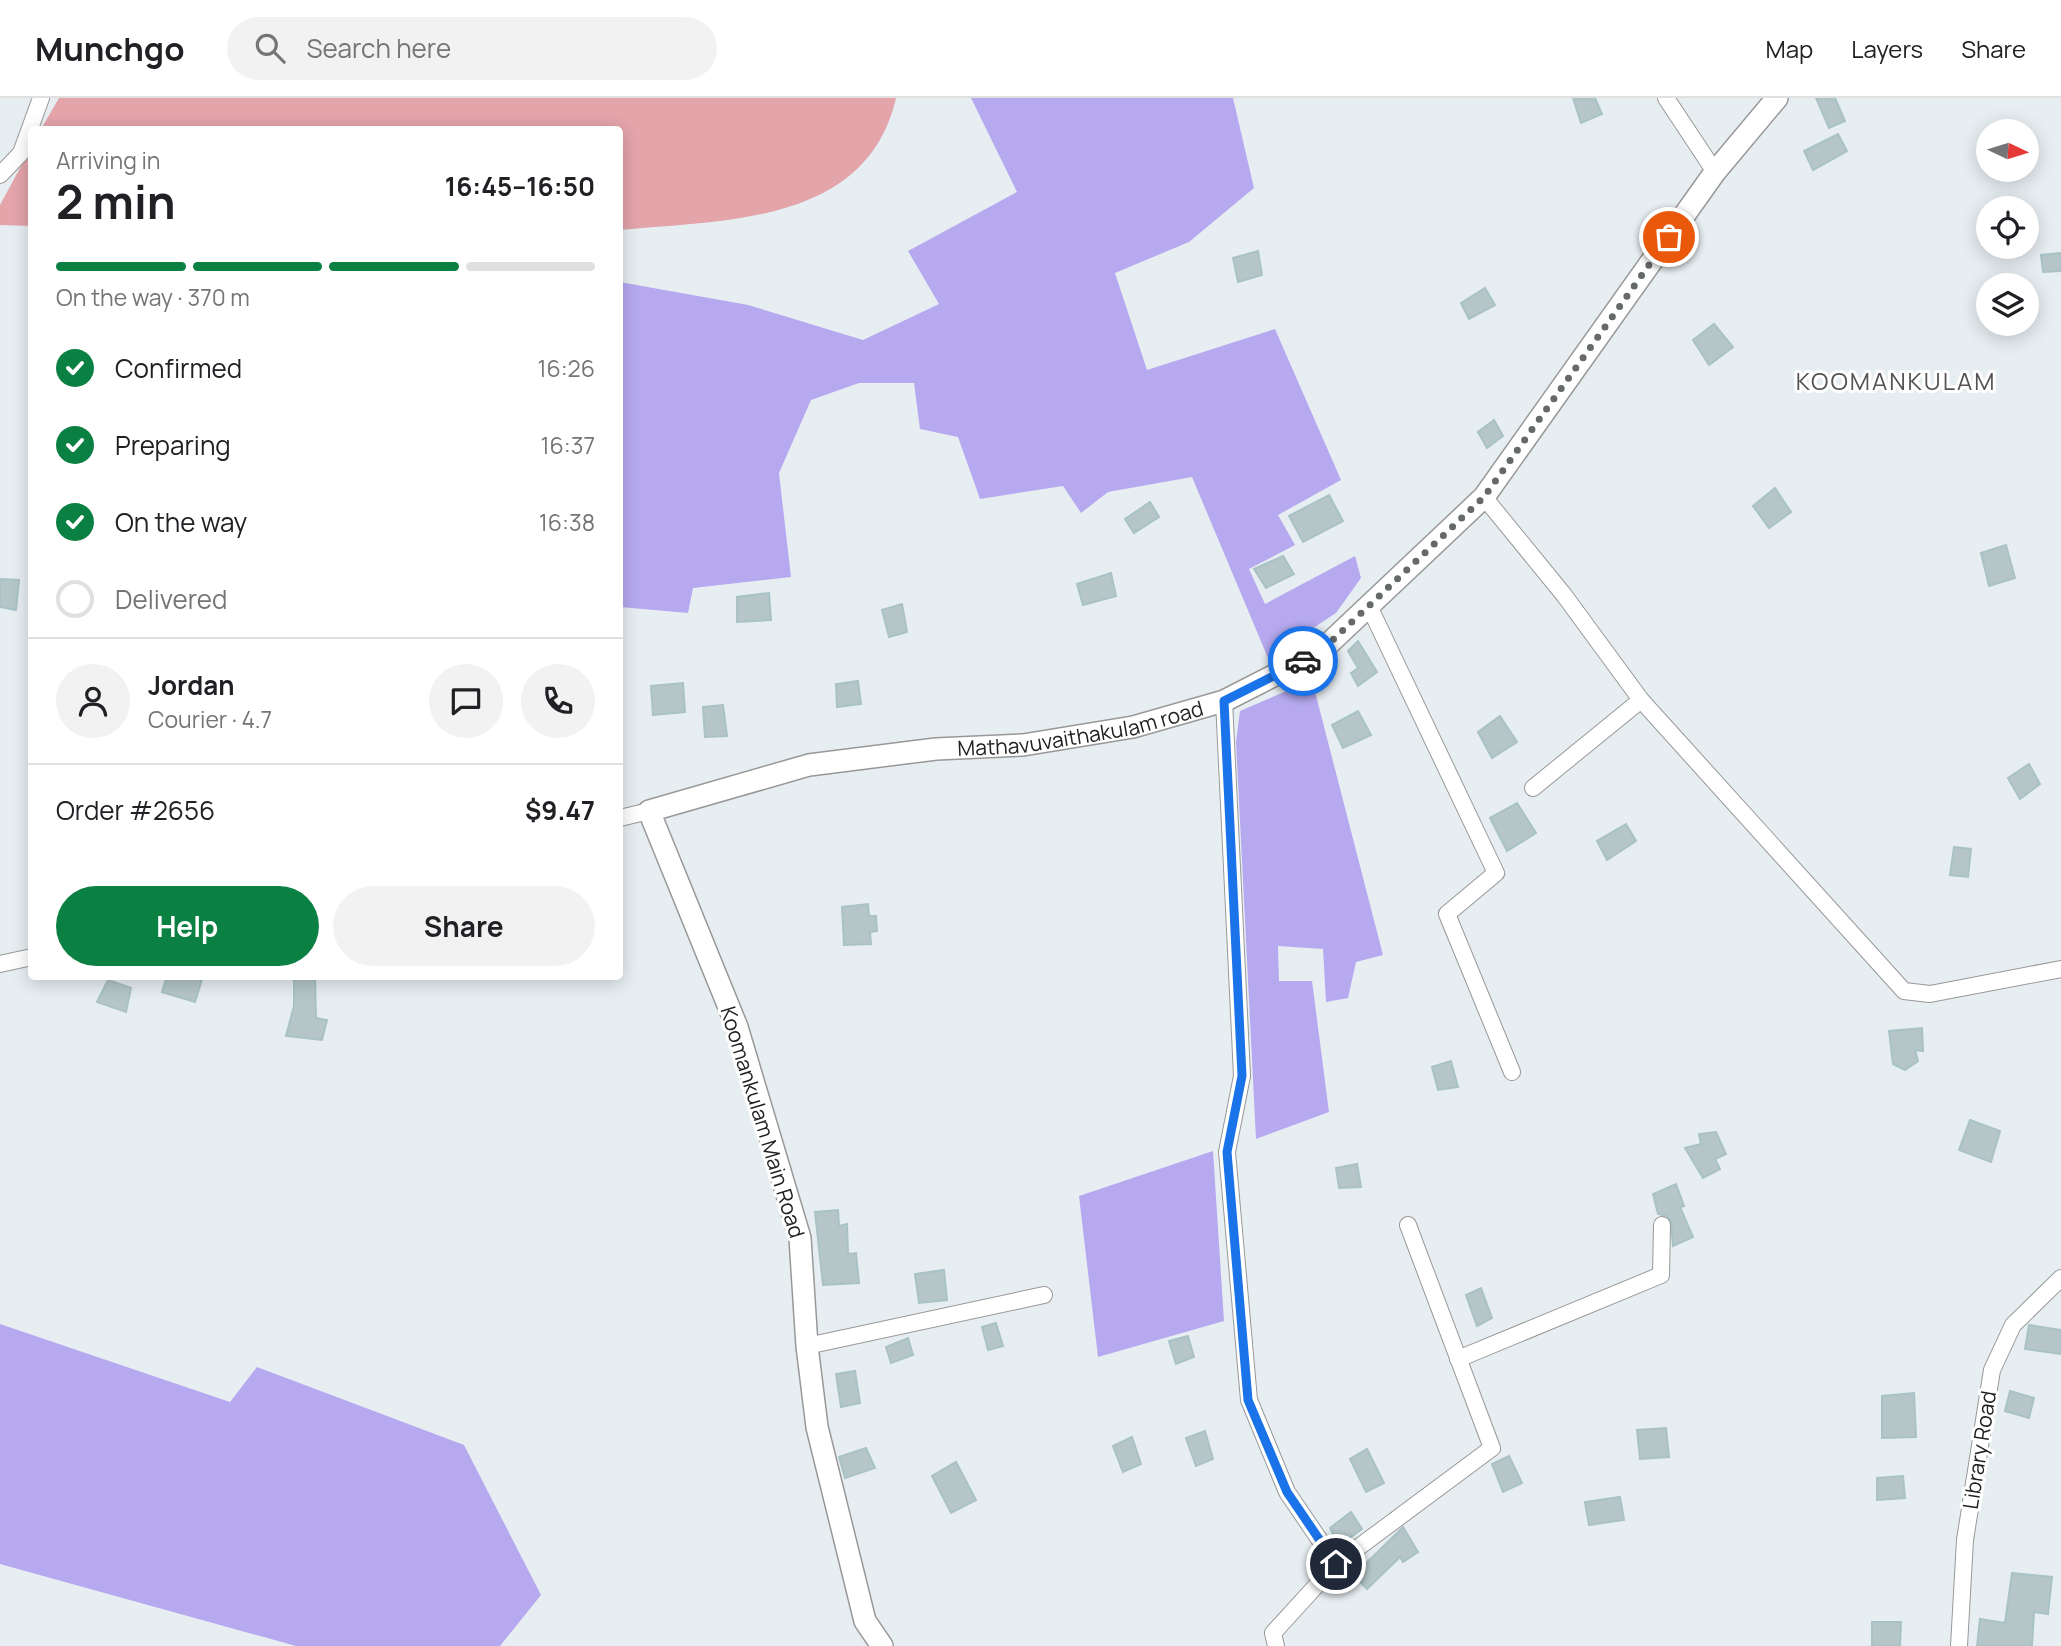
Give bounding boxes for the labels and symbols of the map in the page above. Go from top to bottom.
north arrow [1976,119,2039,182]
pin [1639,207,1699,267]
district label: KOOMANKULAM [1796,364,1996,397]
courier [1268,626,1338,696]
street label: Mathavuvaithakulam road [957,694,1206,762]
street label: Koomankulam Main Road [714,1003,812,1241]
street label: Library Road [1956,1389,2002,1511]
pin [1306,1534,1366,1594]

